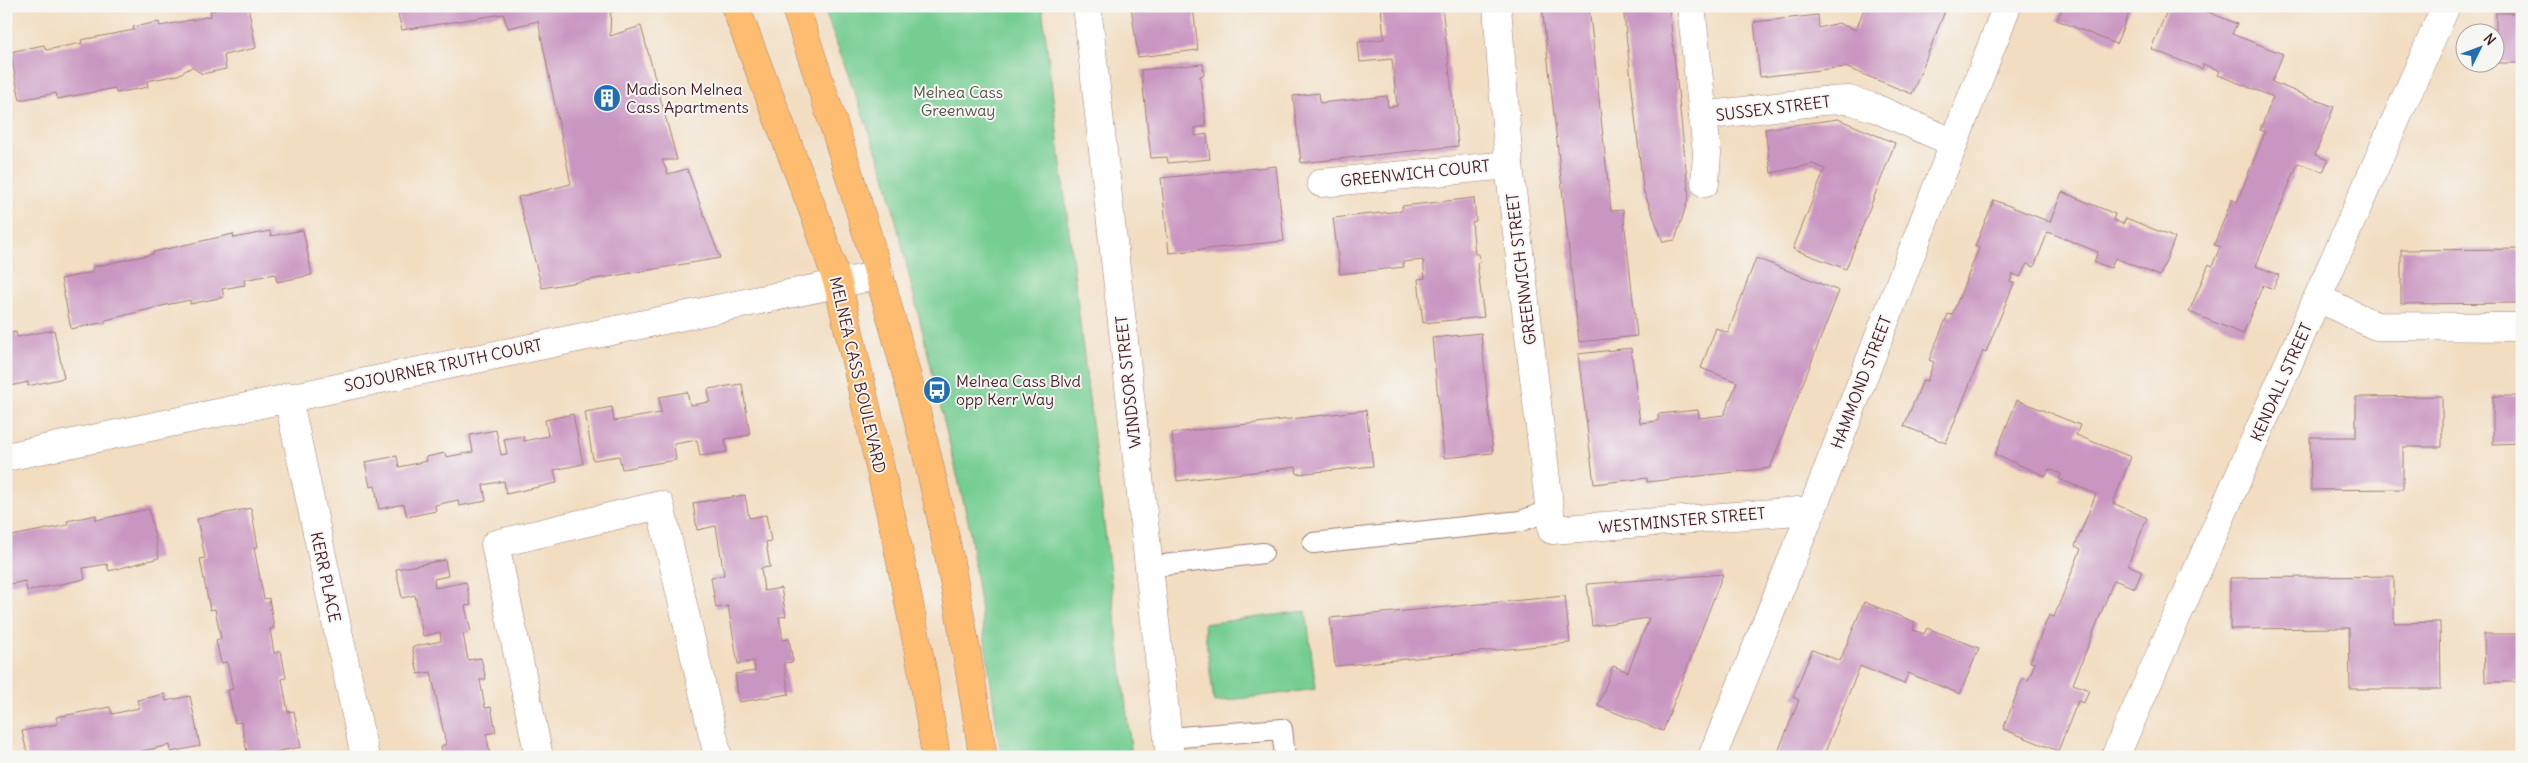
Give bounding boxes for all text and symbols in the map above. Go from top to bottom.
north arrow [2456,22,2506,72]
text: N [2480,30,2500,49]
place label: Madison Melnea Cass Apartments [626,79,749,117]
park label: Melnea Cass Greenway [913,82,1003,120]
building icon: Madison Melnea Cass Apartments [592,83,622,113]
street label: SUSSEX STREET [1715,91,1831,125]
street label: GREENWICH COURT [1339,155,1491,191]
street label: GREENWICH STREET [1502,192,1540,346]
street label: MELNEA CASS BOULEVARD [826,275,890,475]
street label: HAMMOND STREET [1826,313,1896,451]
street label: WINDSOR STREET [1111,314,1145,450]
street label: KENDALL STREET [2246,320,2316,444]
street label: SOJOURNER TRUTH COURT [342,334,544,396]
place label: Melnea Cass Blvd opp Kerr Way [956,371,1081,409]
bus stop icon: Melnea Cass Blvd opp Kerr Way [922,375,952,405]
street label: WESTMINSTER STREET [1598,503,1766,537]
street label: KERR PLACE [307,530,345,624]

